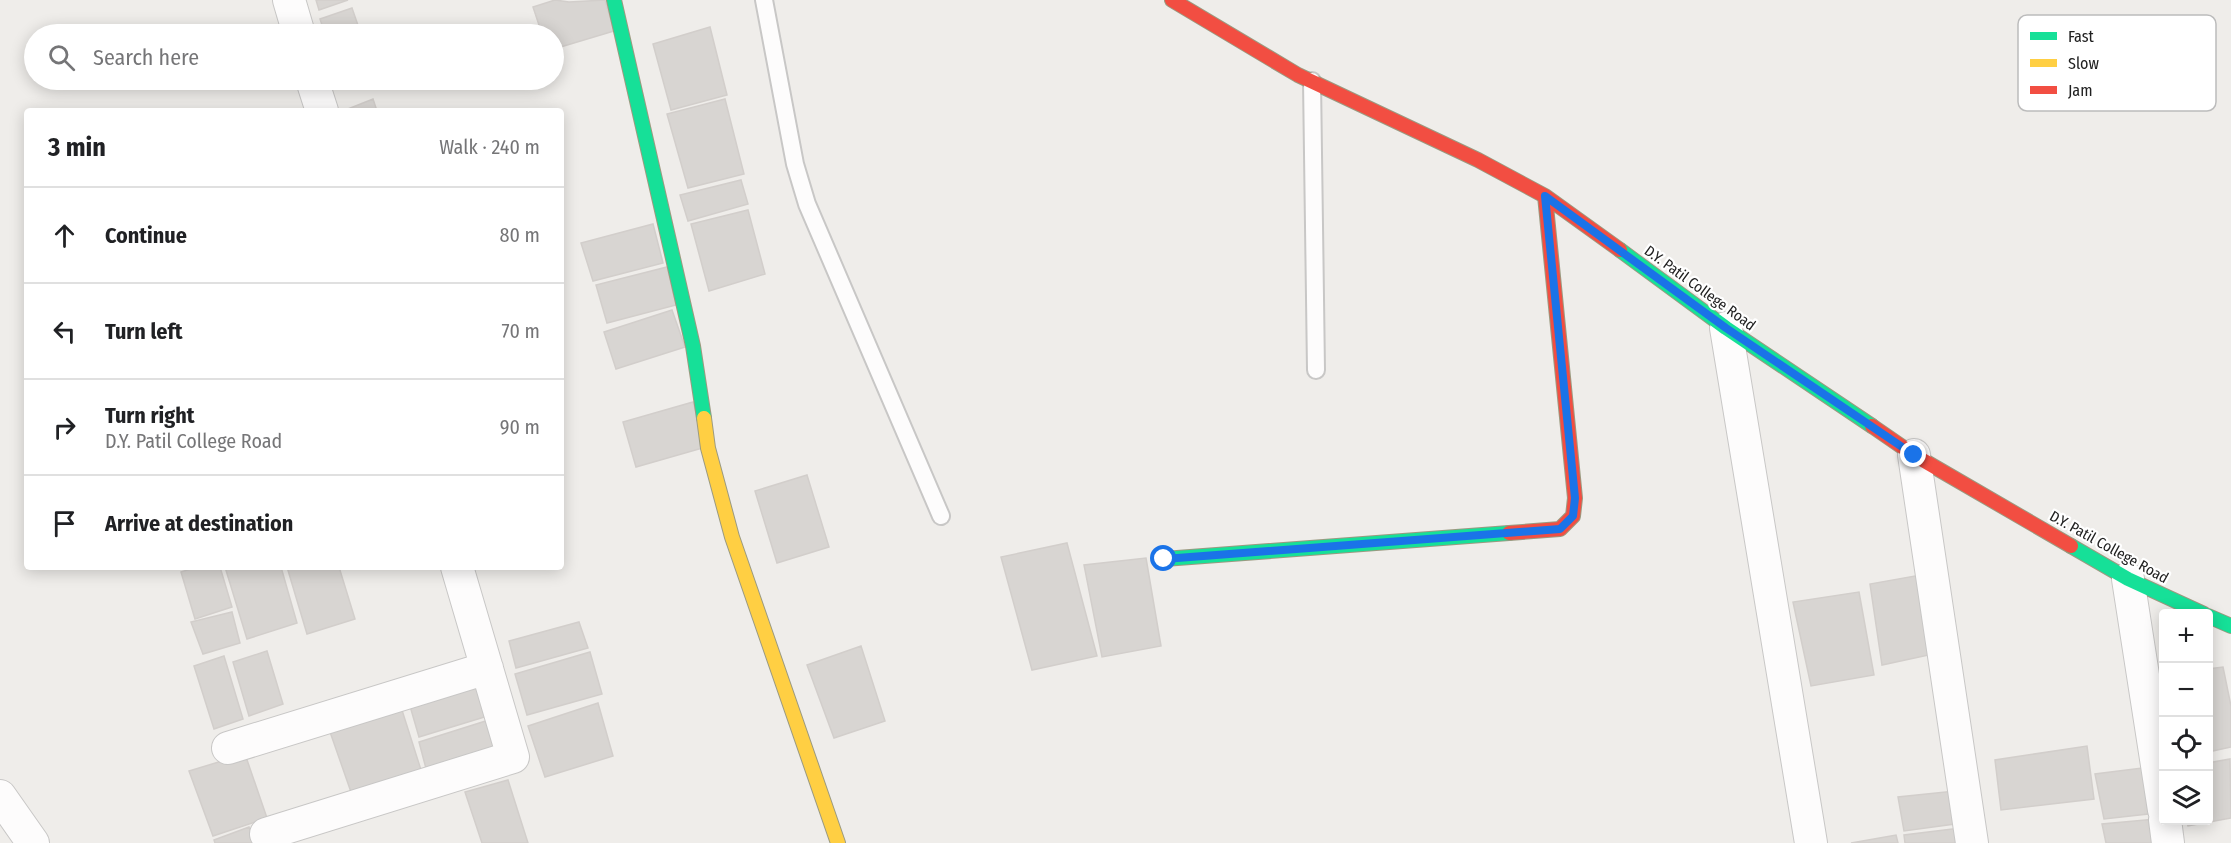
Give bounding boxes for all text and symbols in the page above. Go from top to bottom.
legend [2018,15,2216,111]
search box [24,24,564,90]
text: Fast [2068,27,2095,46]
icon: search [45,41,78,74]
text: Search here [93,44,199,71]
text: Slow [2068,54,2099,73]
text: Jam [2068,81,2093,100]
text: 3 min [48,132,106,163]
text: Walk · 240 m [439,135,540,159]
icon: ahead [48,219,81,252]
text: Continue [105,222,187,249]
text: 80 m [500,223,540,247]
street label: D.Y. Patil College Road [1641,242,1759,334]
icon: left [48,315,81,348]
text: Turn left [105,318,183,345]
text: 70 m [502,319,540,343]
text: Turn right [105,402,194,429]
icon: right [48,411,81,444]
text: 90 m [500,415,540,439]
text: D.Y. Patil College Road [105,429,282,453]
route end [1900,441,1926,467]
icon: arrive [48,507,81,540]
street label: D.Y. Patil College Road [2046,507,2172,587]
text: Arrive at destination [105,510,293,537]
route start [1150,545,1176,571]
map controls [2159,609,2213,825]
button: + [2159,609,2213,663]
button: − [2159,663,2213,717]
button: locate [2159,717,2213,771]
button: layers [2159,771,2213,825]

